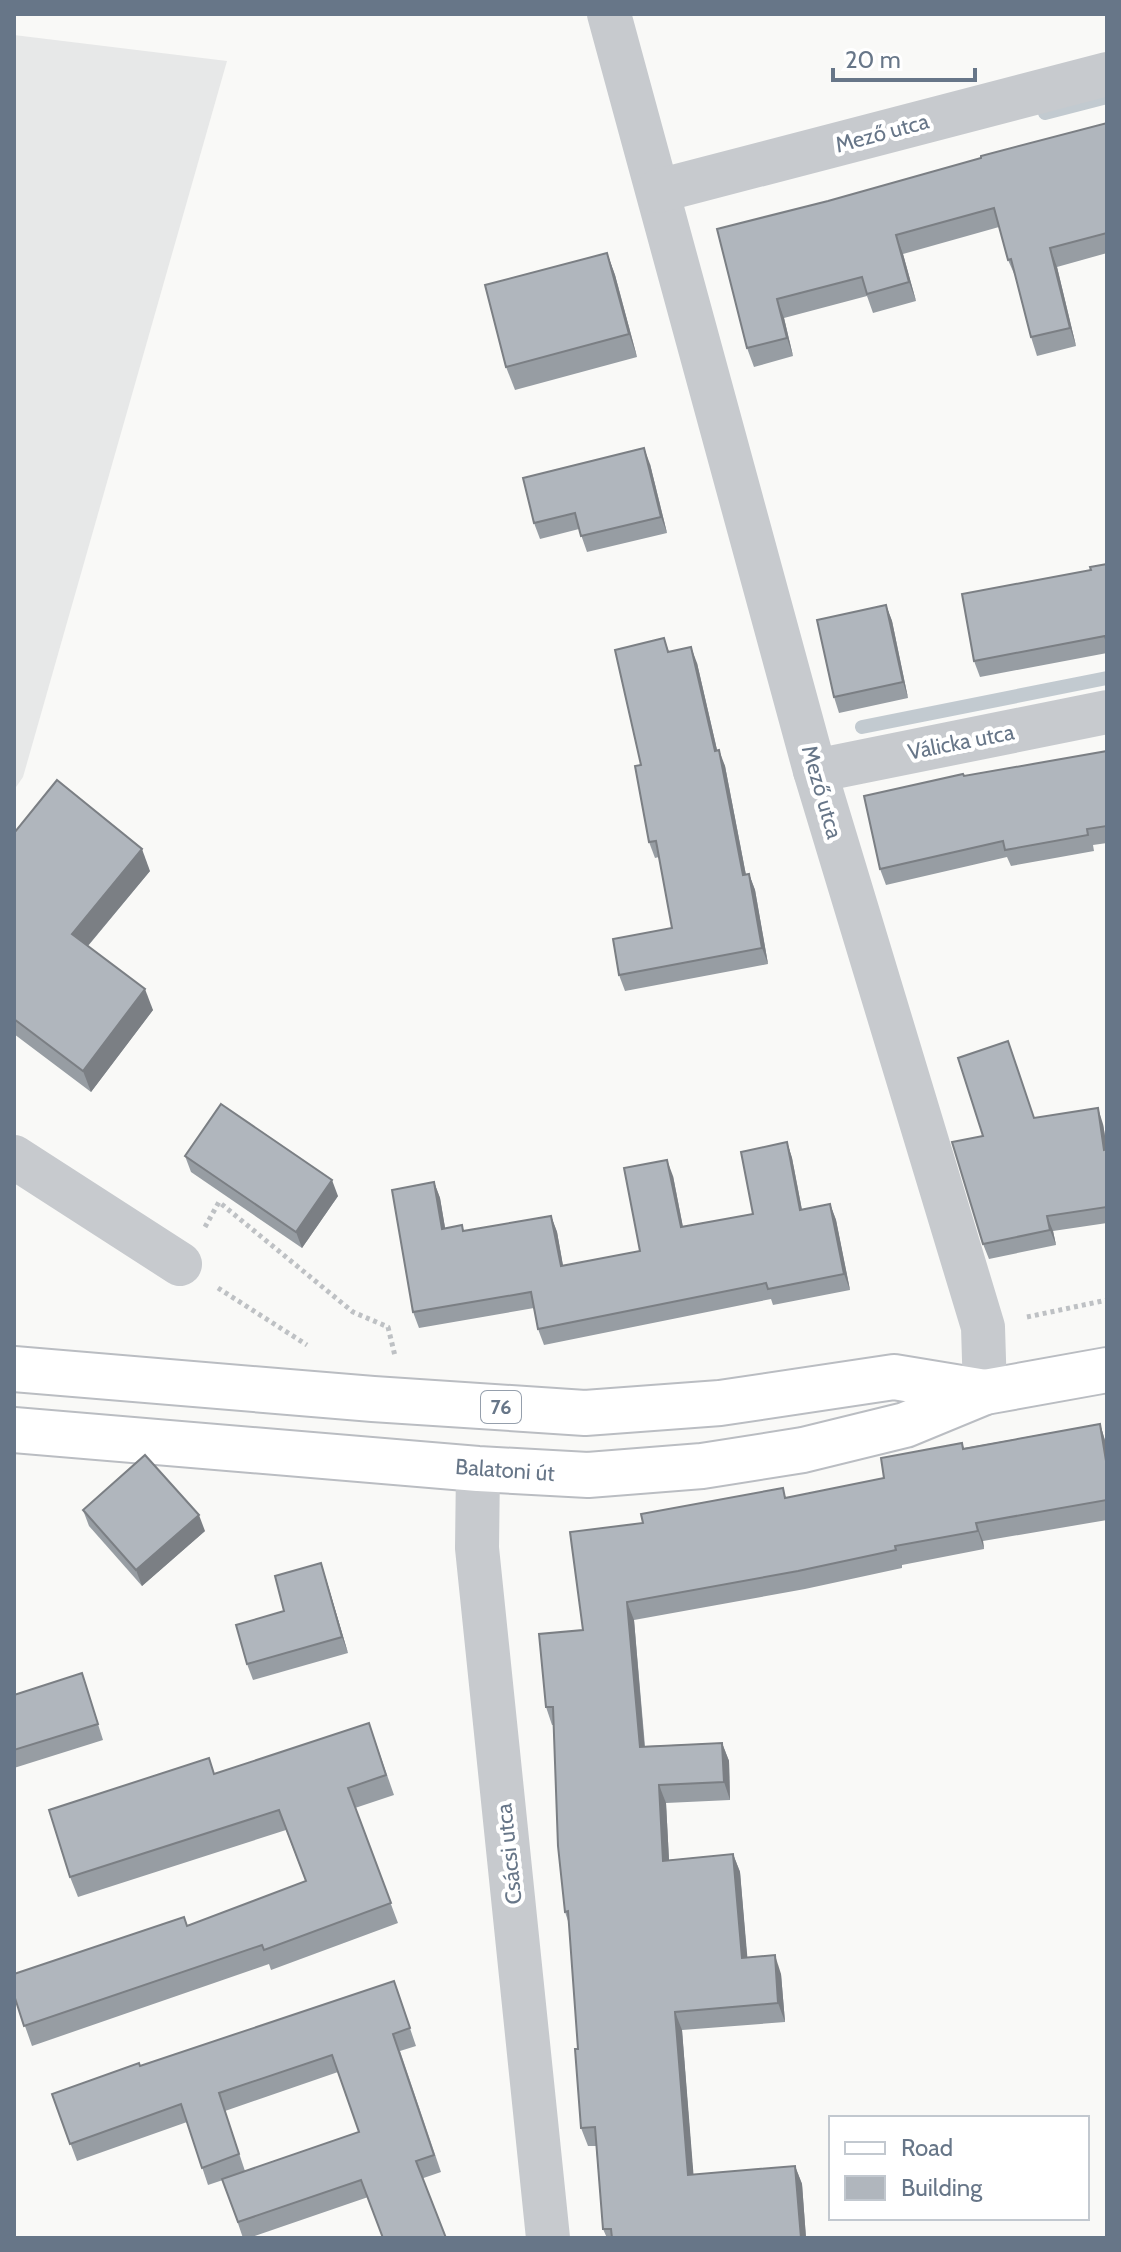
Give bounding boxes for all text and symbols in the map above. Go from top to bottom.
scale bar [833,32,975,82]
text: 20 m [845,45,901,74]
street label: Mező utca [832,107,932,158]
street label: Válicka utca [906,718,1017,766]
street label: Mező utca [796,742,848,842]
road number: 76 [481,1391,521,1423]
street label: Balatoni út [454,1453,556,1487]
street label: Csácsi utca [490,1802,528,1906]
legend [829,2116,1089,2220]
text: Road [901,2133,953,2162]
text: Building [901,2173,983,2202]

